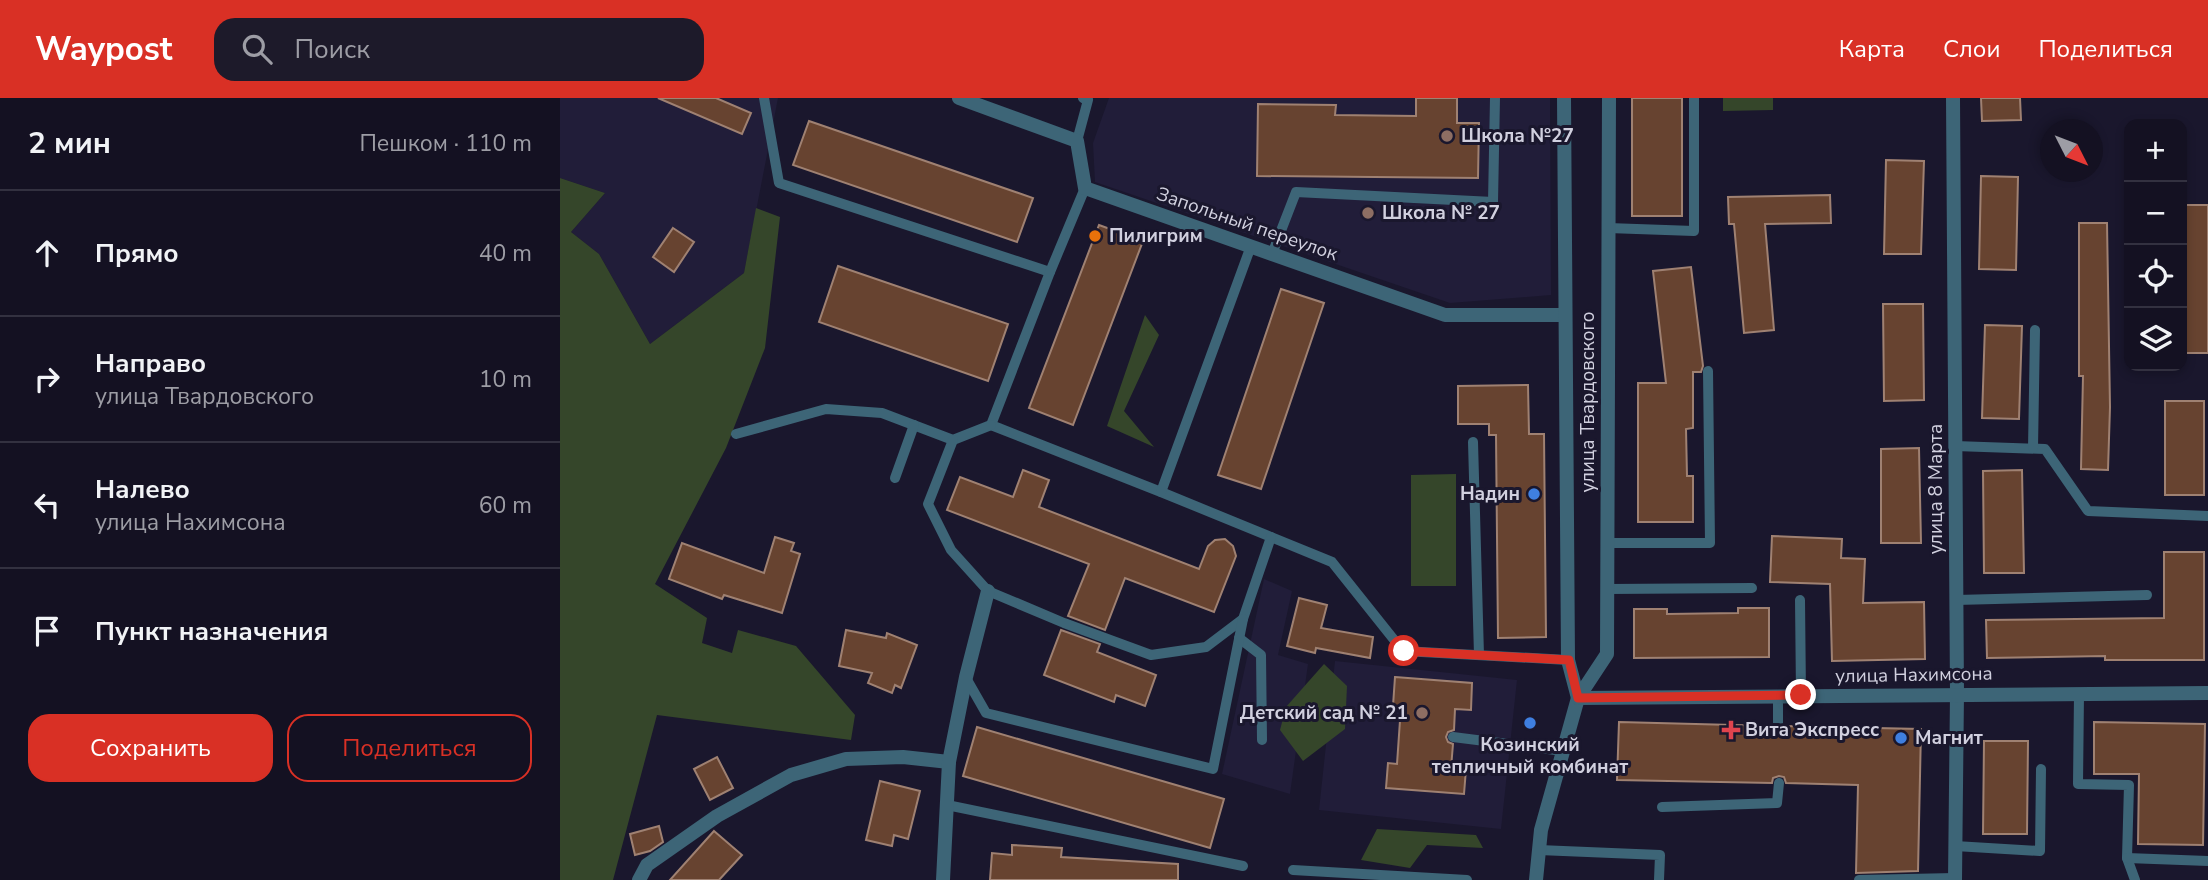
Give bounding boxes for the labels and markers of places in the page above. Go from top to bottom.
place label: Школа №27 [1461,123,1574,149]
marker: Школа №27 [1439,128,1455,144]
place label: Школа № 27 [1382,200,1500,226]
marker: Школа № 27 [1360,205,1376,221]
place label: Пилигрим [1109,223,1203,249]
marker: Пилигрим [1087,228,1103,244]
place label: Надин [1460,481,1520,507]
marker: Надин [1526,486,1542,502]
place label: Детский сад № 21 [1240,700,1408,726]
marker: Детский сад № 21 [1414,705,1430,721]
marker: Козинский тепличный комбинат [1522,715,1538,731]
place label: Вита Экспресс [1745,717,1879,743]
marker: Вита Экспресс [1723,722,1739,738]
place label: Магнит [1915,725,1983,751]
marker: Магнит [1893,730,1909,746]
place label: Козинский тепличный комбинат [1432,732,1628,780]

